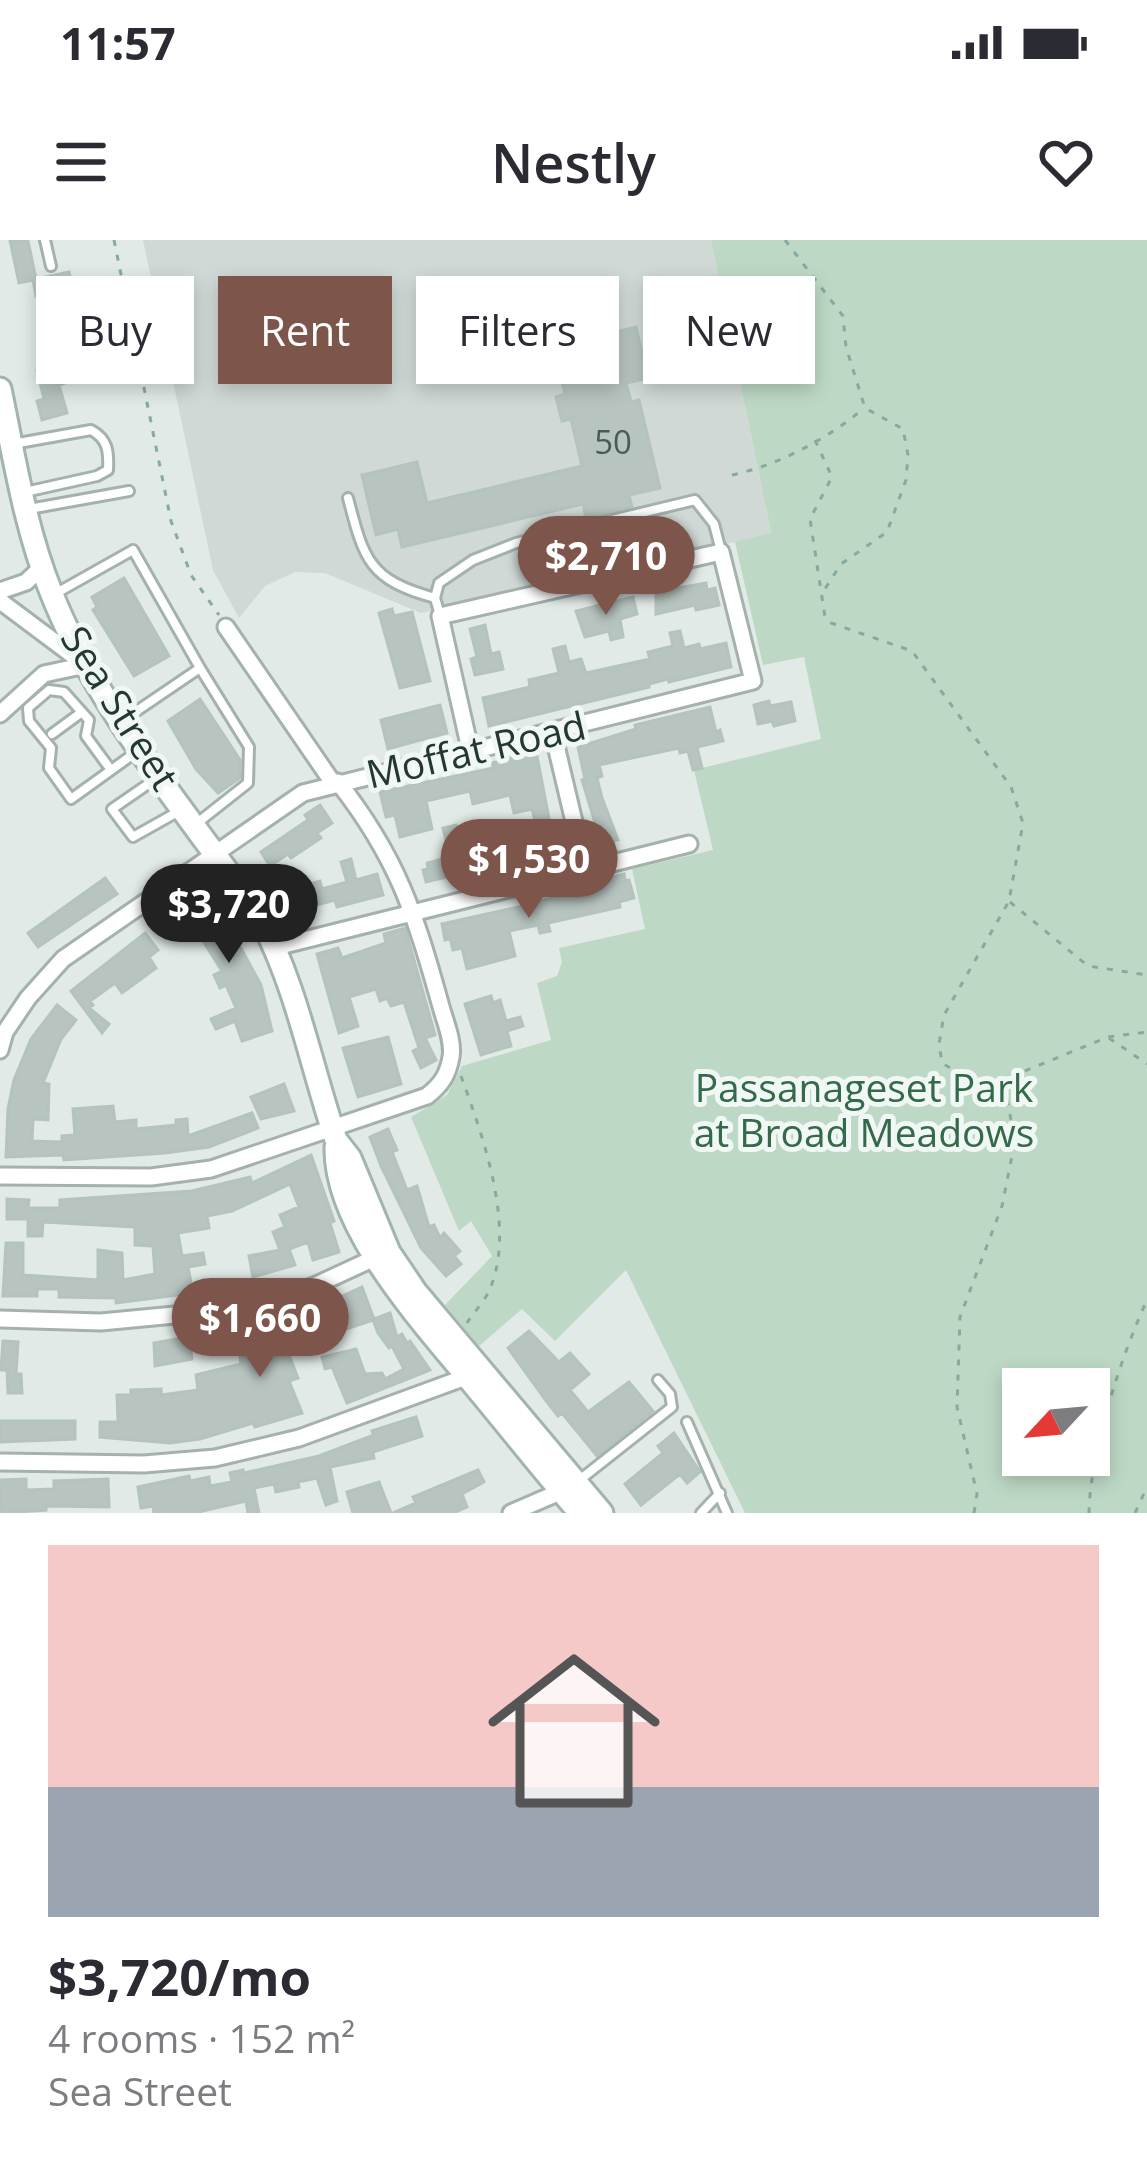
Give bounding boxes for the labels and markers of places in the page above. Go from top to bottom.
pin: $2,710 [508,516,704,618]
pin: $1,530 [431,819,627,921]
pin: $3,720 [131,864,327,966]
pin: $1,660 [162,1278,358,1380]

